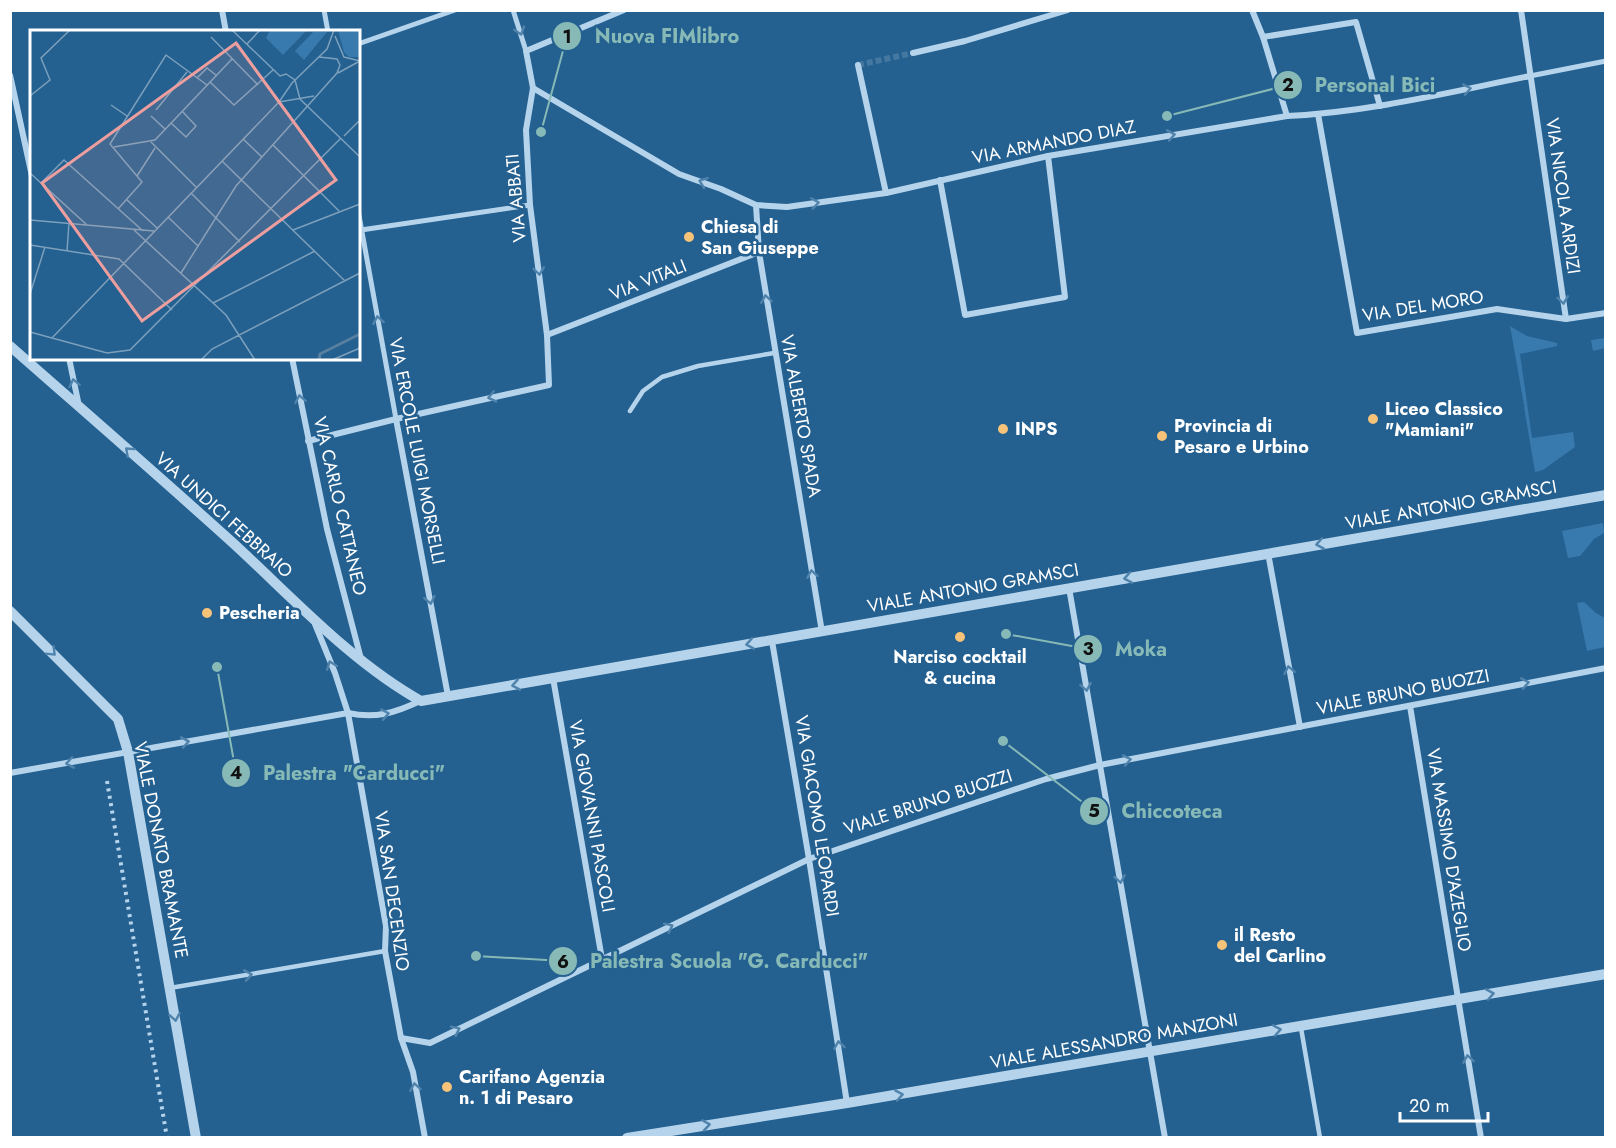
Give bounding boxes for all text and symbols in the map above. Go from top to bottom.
callout: Nuova FIMlibro [552,17,751,55]
text: Nuova FIMlibro [595,22,739,51]
text: 1 [562,24,572,50]
one-way arrow [513,25,525,36]
inset map [30,30,360,360]
callout: Personal Bici [1273,66,1447,104]
text: Personal Bici [1315,71,1435,100]
text: 2 [1282,72,1294,98]
one-way arrow [1462,83,1472,96]
street label: VIA ARMANDO DIAZ [970,113,1138,171]
street label: VIA NICOLA ARDIZI [1539,116,1587,276]
one-way arrow [1166,129,1176,142]
street label: VIA ABBATI [499,153,533,243]
one-way arrow [698,177,709,189]
one-way arrow [810,197,819,210]
place label: Chiesa di San Giuseppe [701,214,819,261]
marker: Chiesa di San Giuseppe [682,230,696,244]
street label: VIA VITALI [606,253,690,307]
one-way arrow [532,266,544,275]
street label: VIA DEL MORO [1361,284,1485,328]
one-way arrow [760,294,773,304]
one-way arrow [1557,296,1569,305]
one-way arrow [372,315,385,325]
street label: VIA ALBERTO SPADA [774,333,828,499]
street label: VIA ERCOLE LUIGI MORSELLI [382,335,452,567]
one-way arrow [68,378,81,388]
one-way arrow [487,390,497,403]
one-way arrow [294,394,307,404]
place label: Liceo Classico "Mamiani" [1385,396,1503,443]
marker: Liceo Classico "Mamiani" [1366,412,1380,426]
place label: Provincia di Pesaro e Urbino [1174,413,1309,460]
street label: VIA CARLO CATTANEO [307,414,373,598]
place label: INPS [1015,416,1058,442]
marker: INPS [996,422,1010,436]
marker: Provincia di Pesaro e Urbino [1155,429,1169,443]
street label: VIA UNDICI FEBBRAIO [149,446,299,584]
one-way arrow [125,447,136,458]
street label: VIALE ANTONIO GRAMSCI [1343,474,1559,536]
one-way arrow [1316,537,1326,550]
street label: VIALE ANTONIO GRAMSCI [865,557,1081,619]
one-way arrow [807,570,819,579]
one-way arrow [1123,571,1133,583]
one-way arrow [423,595,436,605]
place label: Pescheria [219,600,300,626]
marker: Pescheria [200,606,214,620]
marker: Narciso cocktail & cucina [953,630,967,644]
callout: Moka [1073,630,1179,668]
text: Moka [1115,635,1167,664]
text: 3 [1082,636,1094,662]
one-way arrow [745,638,755,650]
one-way arrow [44,644,55,655]
place label: Narciso cocktail & cucina [893,644,1027,691]
one-way arrow [326,660,339,670]
street label: VIALE BRUNO BUOZZI [1314,662,1492,722]
one-way arrow [1284,665,1296,675]
one-way arrow [1520,677,1530,690]
one-way arrow [512,678,522,691]
one-way arrow [1079,681,1092,691]
one-way arrow [380,708,390,721]
street label: VIA GIACOMO LEOPARDI [788,713,846,919]
street label: VIA GIOVANNI PASCOLI [562,718,622,914]
one-way arrow [180,736,190,749]
street label: VIALE DONATO BRAMANTE [127,739,195,961]
street label: VIA MASSIMO D'AZEGLIO [1420,747,1478,953]
callout: Palestra "Carducci" [221,754,457,792]
one-way arrow [1122,754,1132,767]
one-way arrow [65,756,75,768]
text: Palestra "Carducci" [263,759,445,788]
text: 4 [230,760,242,786]
street label: VIALE BRUNO BUOZZI [840,763,1016,841]
callout: Chiccoteca [1079,792,1234,830]
text: Chiccoteca [1122,797,1222,826]
text: 5 [1088,798,1100,824]
street label: VIA SAN DECENZIO [368,809,416,973]
one-way arrow [1113,873,1126,883]
one-way arrow [663,922,674,934]
place label: il Resto del Carlino [1234,922,1327,969]
marker: il Resto del Carlino [1215,938,1229,952]
callout: Palestra Scuola "G. Carducci" [548,942,880,980]
text: Palestra Scuola "G. Carducci" [590,947,868,976]
text: 6 [557,949,569,975]
one-way arrow [243,969,253,981]
one-way arrow [1485,988,1495,1000]
street label: VIALE ALESSANDRO MANZONI [988,1006,1240,1076]
one-way arrow [168,1011,181,1021]
one-way arrow [1272,1024,1282,1037]
one-way arrow [449,1026,460,1037]
one-way arrow [833,1041,845,1050]
one-way arrow [1462,1054,1475,1064]
place label: Carifano Agenzia n. 1 di Pesaro [459,1064,605,1111]
marker: Carifano Agenzia n. 1 di Pesaro [440,1080,454,1094]
one-way arrow [410,1082,422,1091]
scale bar [1400,1085,1488,1123]
one-way arrow [894,1089,903,1101]
text: 20 m [1409,1093,1449,1119]
one-way arrow [701,1120,711,1132]

